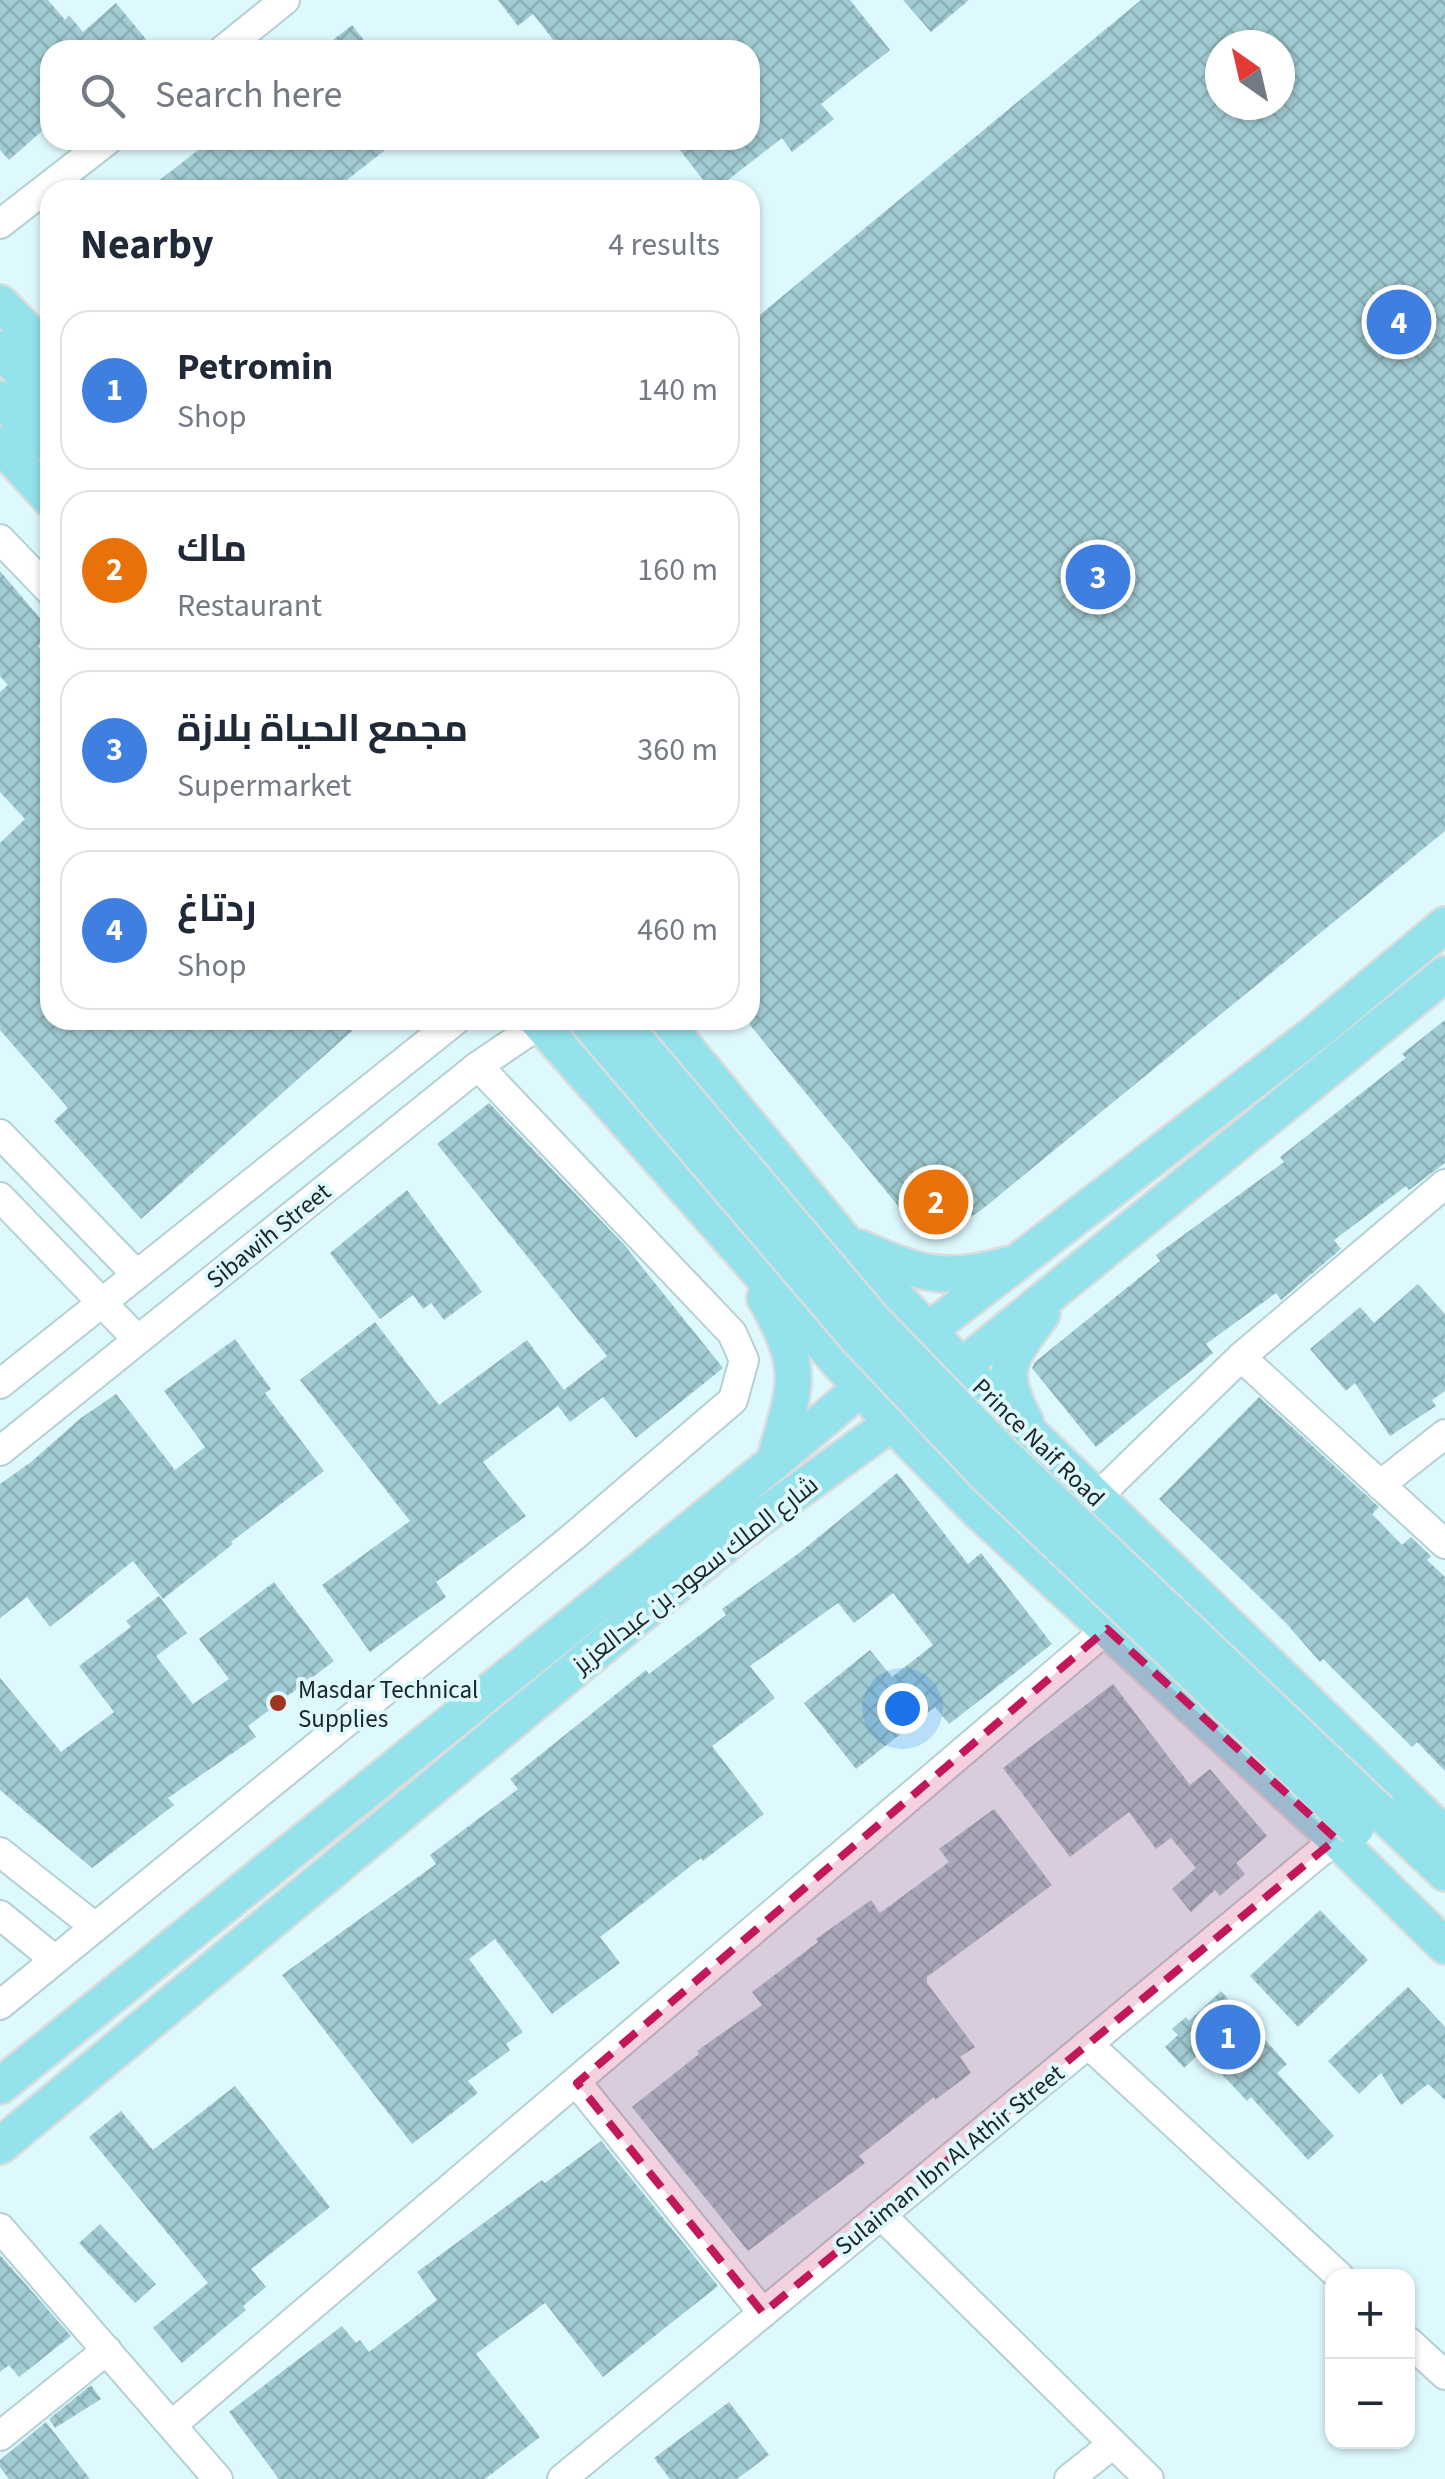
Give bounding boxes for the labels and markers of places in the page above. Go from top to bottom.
pin: 4 [1366,284,1432,360]
pin: 3 [1066,540,1130,614]
pin: 2 [904,1164,968,1240]
place label: Masdar Technical Supplies [298,1672,479,1737]
marker: Masdar Technical Supplies [267,1692,289,1714]
pin: 1 [1196,2000,1260,2074]

